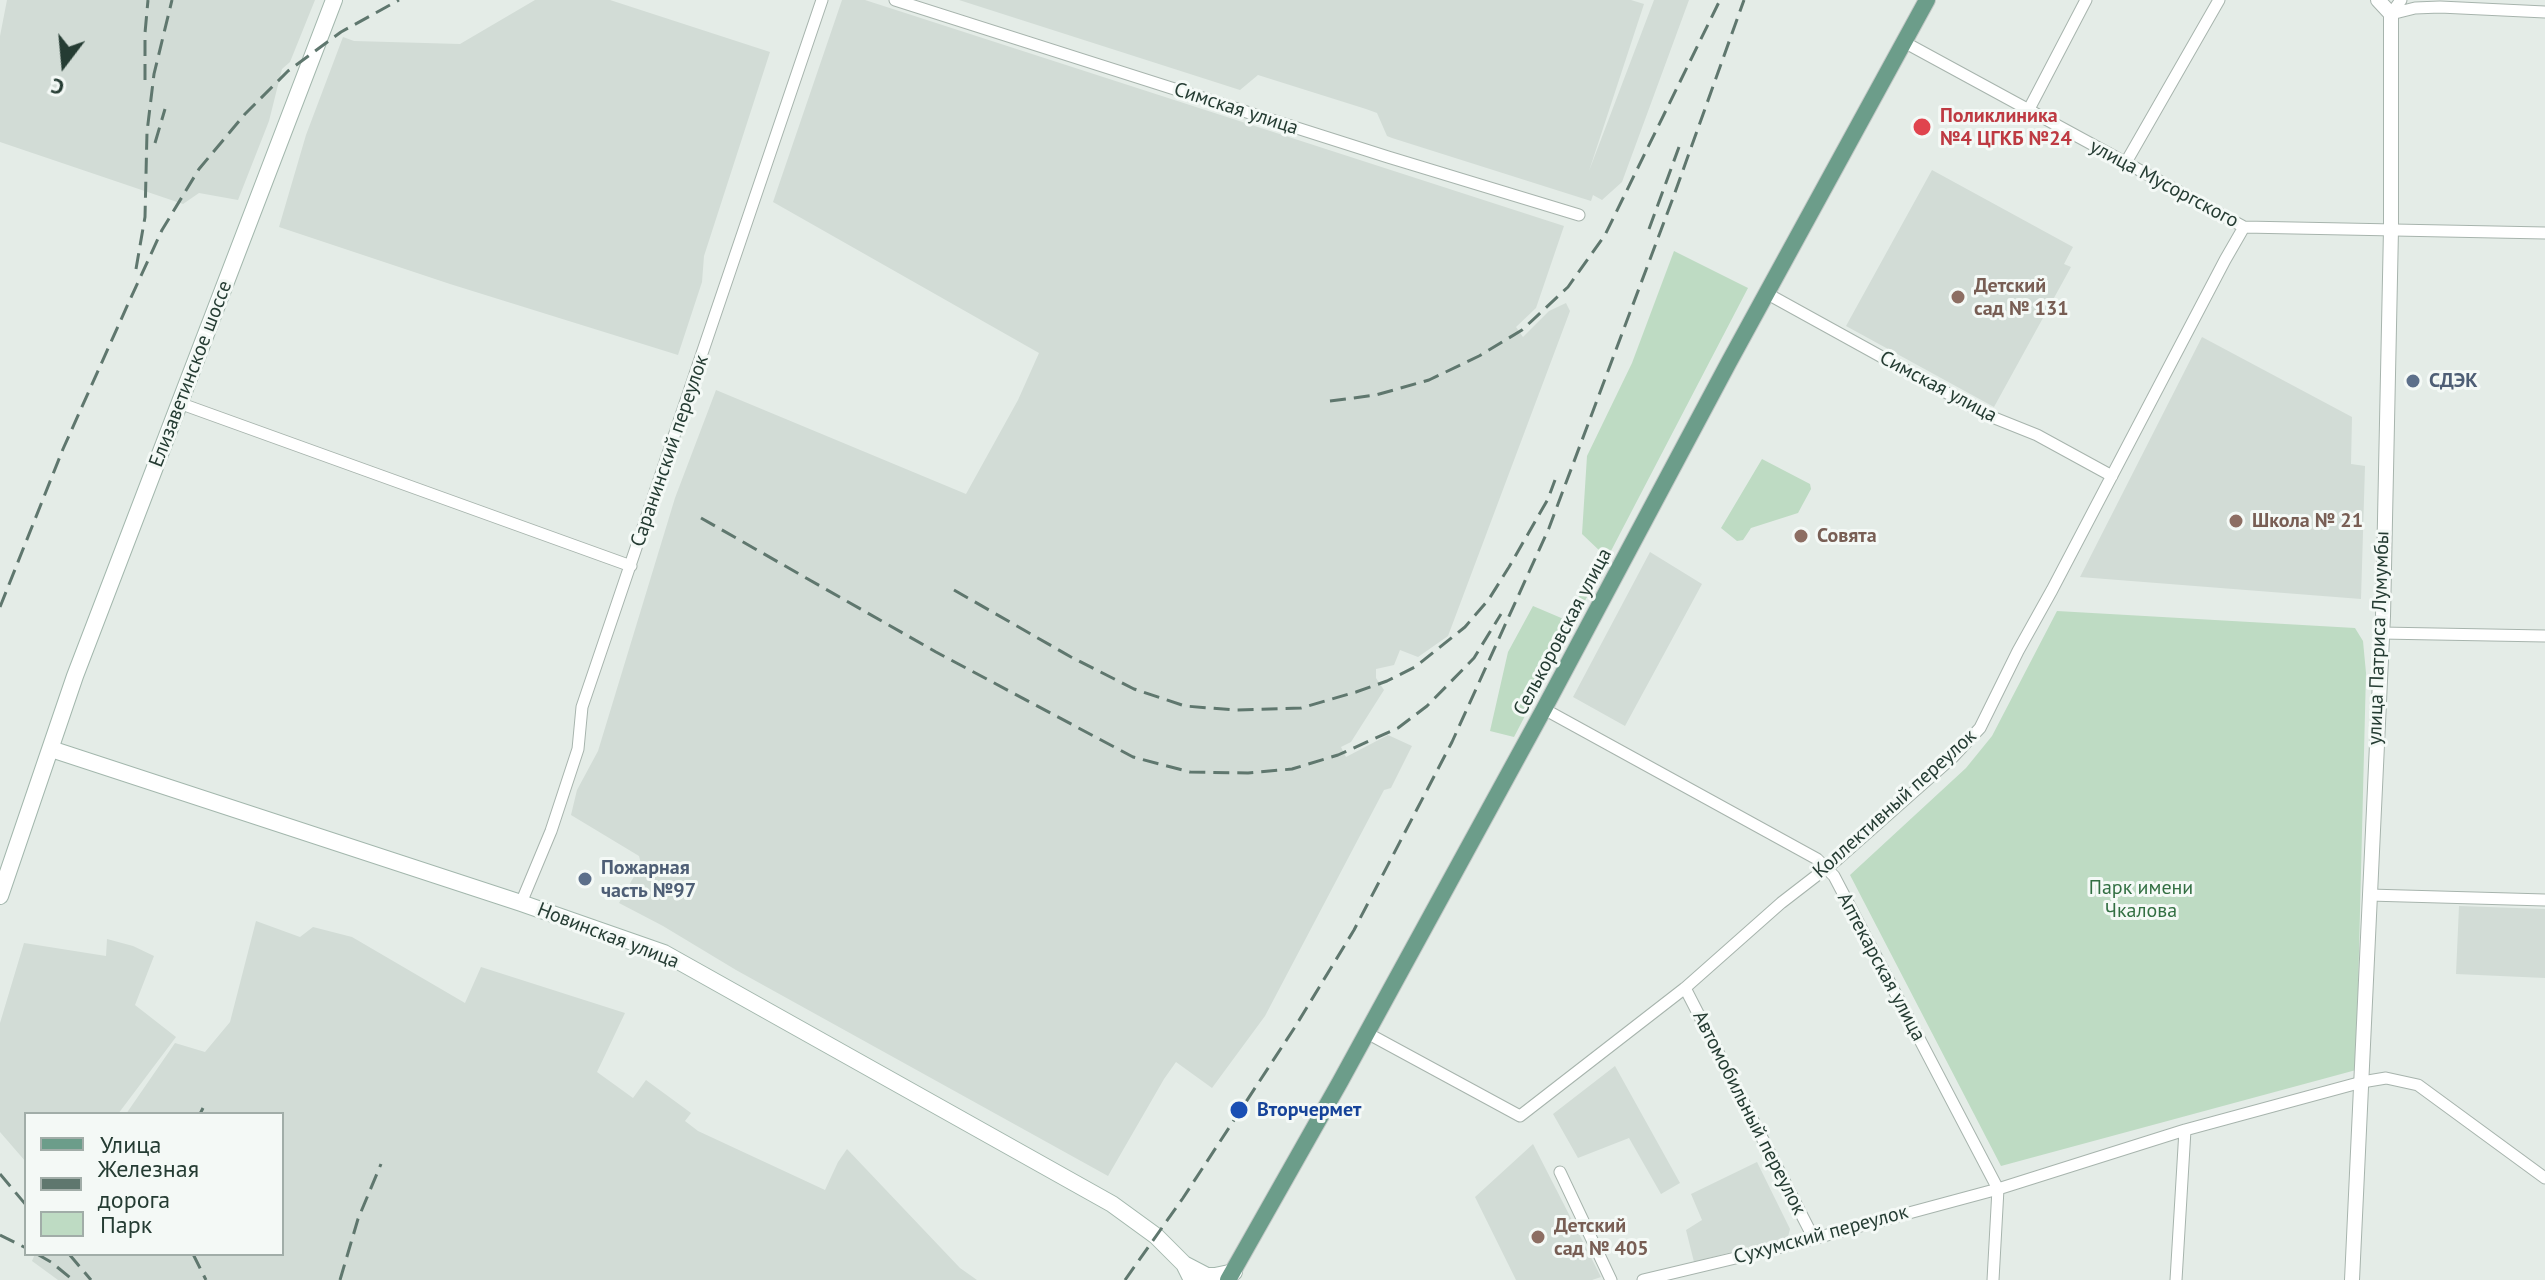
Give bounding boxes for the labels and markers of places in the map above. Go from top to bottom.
place label: Поликлиника №4 ЦГКБ №24 [1940,104,2072,151]
marker: Поликлиника №4 ЦГКБ №24 [1911,116,1933,138]
place label: Детский сад № 131 [1974,274,2069,321]
marker: Детский сад № 131 [1949,288,1967,306]
place label: СДЭК [2429,369,2478,393]
marker: СДЭК [2404,372,2422,390]
place label: Школа № 21 [2252,509,2363,533]
marker: Школа № 21 [2227,512,2245,530]
place label: Совята [1817,524,1877,548]
marker: Совята [1792,527,1810,545]
place label: Пожарная часть №97 [601,856,696,903]
marker: Пожарная часть №97 [576,870,594,888]
place label: Вторчермет [1257,1098,1361,1122]
marker: Вторчермет [1228,1099,1250,1121]
place label: Детский сад № 405 [1554,1214,1649,1261]
marker: Детский сад № 405 [1529,1228,1547,1246]

